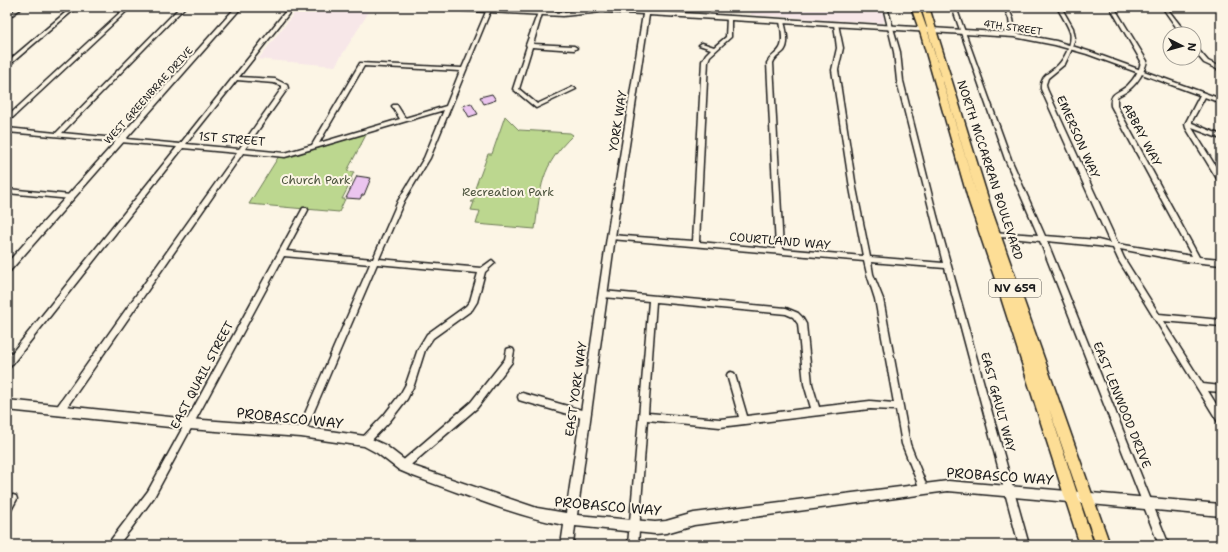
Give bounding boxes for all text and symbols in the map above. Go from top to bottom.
street label: 4TH STREET [982,17,1043,38]
north arrow [1162,26,1202,66]
text: N [1184,42,1199,52]
street label: WEST GREENBRAE DRIVE [101,44,196,147]
street label: NORTH MCCARRAN BOULEVARD [953,78,1027,262]
street label: YORK WAY [605,88,631,153]
street label: EMERSON WAY [1053,93,1104,182]
street label: ABBAY WAY [1119,101,1166,170]
street label: 1ST STREET [198,128,267,150]
park label: Church Park [281,172,351,188]
park label: Recreation Park [462,184,554,200]
street label: COURTLAND WAY [729,229,832,253]
road number: NV 659 [989,279,1041,297]
street label: EAST QUAIL STREET [167,318,238,432]
street label: EAST LENWOOD DRIVE [1089,339,1155,471]
street label: EAST YORK WAY [561,340,591,438]
street label: EAST GAULT WAY [977,350,1019,454]
street label: PROBASCO WAY [236,403,345,433]
street label: PROBASCO WAY [946,463,1055,489]
street label: PROBASCO WAY [554,492,663,520]

